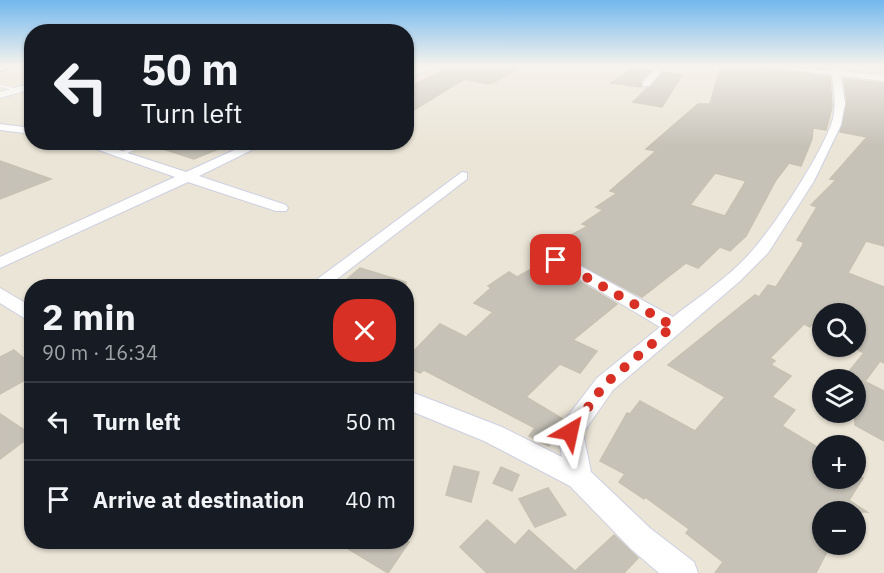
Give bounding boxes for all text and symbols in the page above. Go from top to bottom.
text: 50 m [141,42,239,97]
icon: left [42,48,120,126]
text: Turn left [141,95,242,130]
pin [530,234,581,285]
icon: arrive [539,243,572,276]
text: 2 min [42,293,136,340]
button: close [333,299,396,362]
map controls [812,303,866,555]
button: search [812,303,866,357]
text: 90 m · 16:34 [42,339,158,366]
button: layers [812,369,866,423]
position arrow [538,400,602,464]
icon: left [42,405,75,438]
text: Turn left [93,407,181,436]
text: 50 m [345,407,396,436]
button: + [812,435,866,489]
icon: arrive [42,483,75,516]
text: Arrive at destination [93,485,304,514]
text: 40 m [345,485,396,514]
button: − [812,501,866,555]

